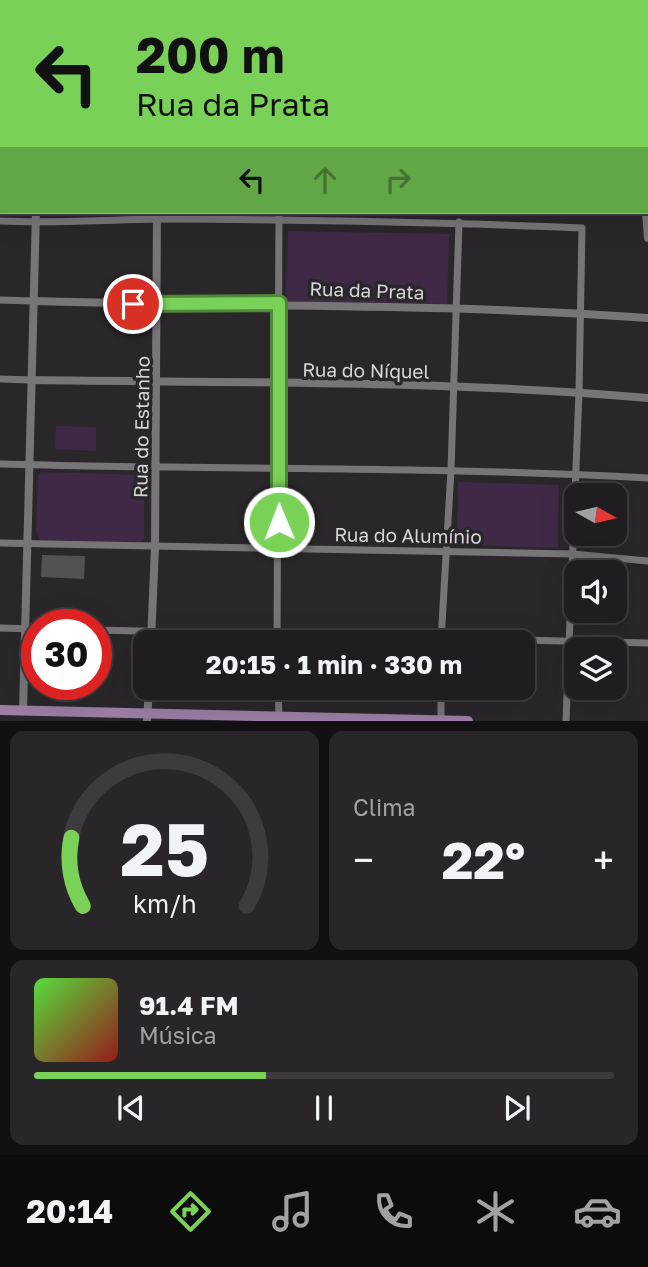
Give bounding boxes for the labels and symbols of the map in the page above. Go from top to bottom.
pin [103,274,163,334]
street label: Rua da Prata [309,276,425,304]
street label: Rua do Estanho [128,356,154,498]
street label: Rua do Níquel [302,357,430,383]
north arrow [564,483,626,546]
position arrow [242,485,316,559]
street label: Rua do Alumínio [334,522,482,548]
speed limit sign: 30 [21,609,112,700]

